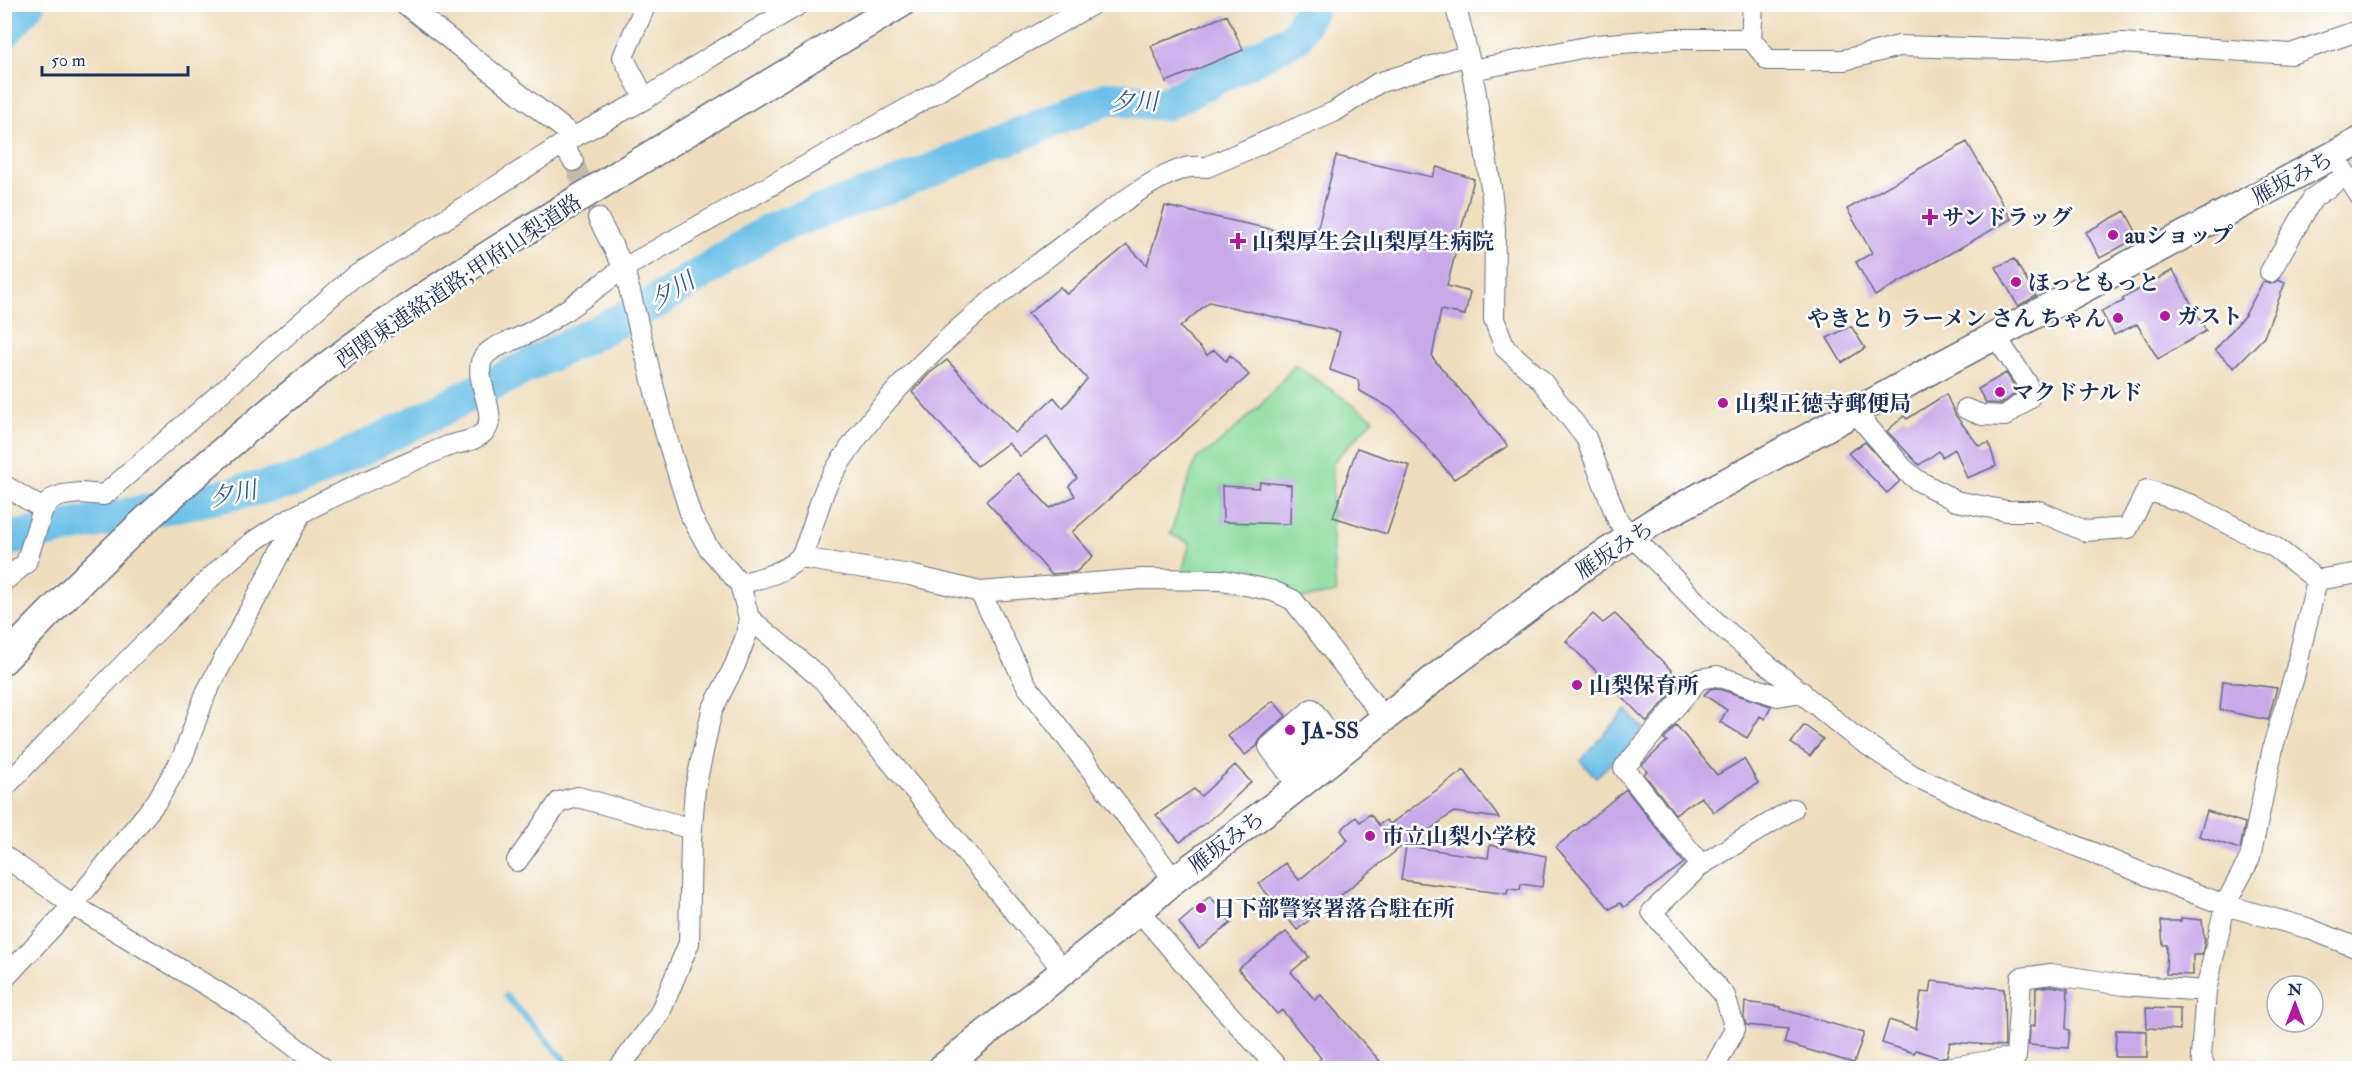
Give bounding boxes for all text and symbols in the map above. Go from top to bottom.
scale bar [42,39,188,77]
text: 50 m [51,49,86,72]
water label: 夕川 [1110,87,1161,118]
street label: 雁坂みち [2247,145,2338,211]
street label: 西関東連絡道路;甲府山梨道路 [330,188,587,374]
place label: サンドラッグ [1942,204,2072,232]
marker: サンドラッグ [1923,210,1937,224]
place label: auショップ [2125,222,2233,250]
place label: 山梨厚生会山梨厚生病院 [1252,228,1494,256]
marker: auショップ [2106,228,2120,242]
marker: 山梨厚生会山梨厚生病院 [1229,232,1247,250]
water label: 夕川 [644,264,703,317]
place label: ほっともっと [2028,269,2160,297]
marker: ほっともっと [2009,275,2023,289]
place label: ガスト [2177,303,2243,331]
place label: やきとり ラーメン さん ちゃん [1807,305,2106,333]
marker: ガスト [2158,309,2172,323]
marker: やきとり ラーメン さん ちゃん [2111,311,2125,325]
place label: マクドナルド [2012,379,2143,407]
marker: マクドナルド [1993,385,2007,399]
place label: 山梨正徳寺郵便局 [1735,390,1911,418]
marker: 山梨正徳寺郵便局 [1716,396,1730,410]
water label: 夕川 [207,474,263,514]
street label: 雁坂みち [1570,514,1659,586]
place label: 山梨保育所 [1589,672,1699,700]
marker: 山梨保育所 [1570,678,1584,692]
place label: JA-SS [1301,717,1359,746]
marker: JA-SS [1283,723,1297,737]
street label: 雁坂みち [1183,804,1270,879]
place label: 市立山梨小学校 [1382,823,1536,851]
marker: 市立山梨小学校 [1363,829,1377,843]
place label: 日下部警察署落合駐在所 [1213,895,1455,923]
marker: 日下部警察署落合駐在所 [1194,901,1208,915]
north arrow [2265,974,2325,1034]
text: N [2287,980,2303,1000]

